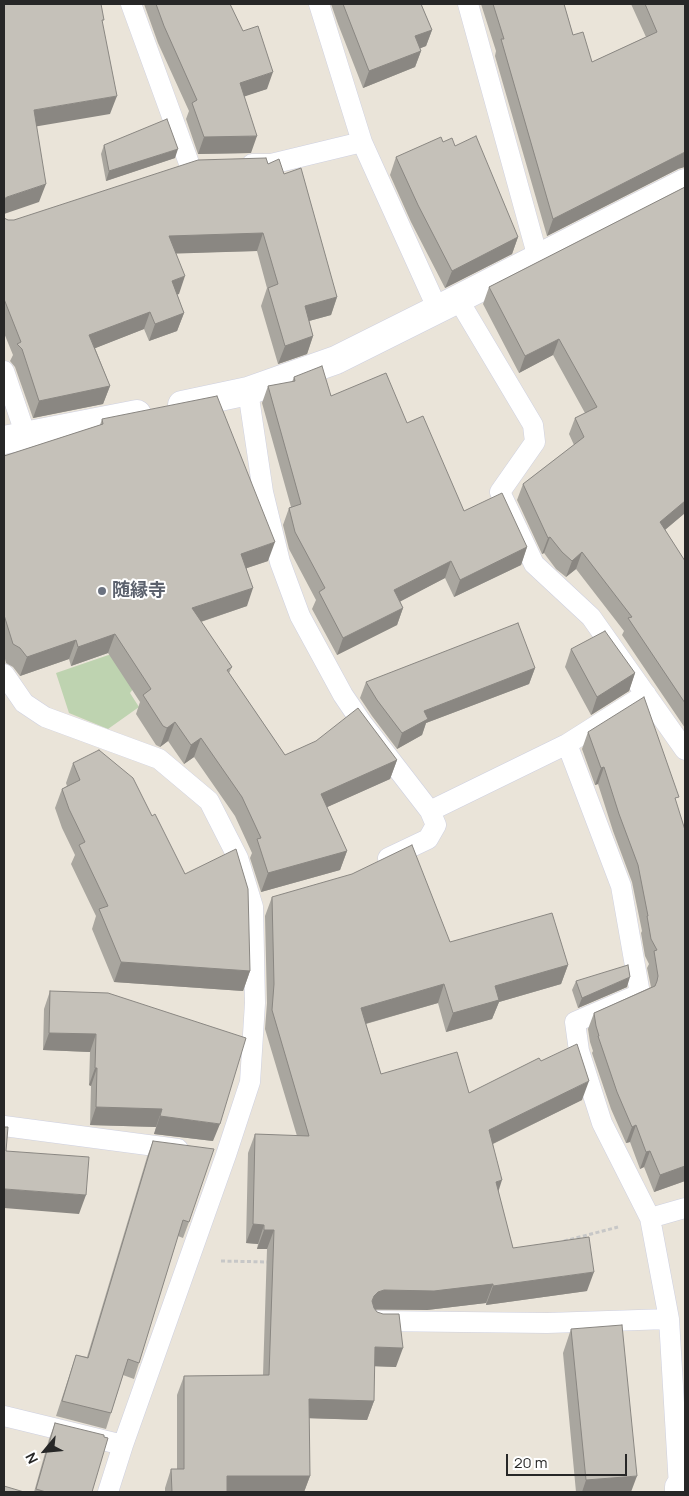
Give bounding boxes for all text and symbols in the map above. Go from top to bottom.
place label: 随縁寺 [112,580,166,602]
marker: 随縁寺 [96,585,108,597]
north arrow [20,1426,70,1476]
scale bar [509,1444,630,1476]
text: N [21,1449,42,1467]
text: 20 m [514,1452,547,1473]

